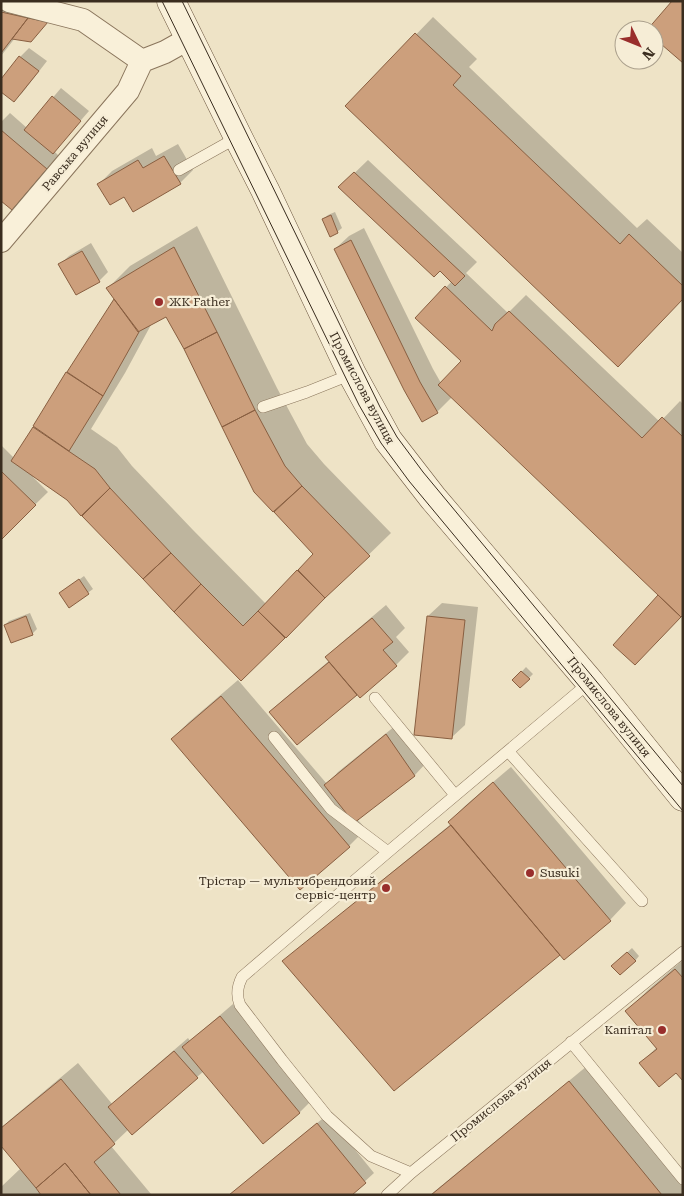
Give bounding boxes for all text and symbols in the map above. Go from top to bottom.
north arrow [614,20,664,70]
text: N [639,44,658,63]
street label: Равська вулиця [39,112,111,194]
place label: ЖК Father [169,295,230,309]
marker: ЖК Father [153,296,165,308]
street label: Промислова вулиця [327,330,398,446]
street label: Промислова вулиця [564,654,654,760]
place label: Susuki [540,866,580,880]
marker: Susuki [524,867,536,879]
place label: Трістар — мультибрендовий сервіс-центр [199,874,376,902]
marker: Трістар — мультибрендовий сервіс-центр [380,882,392,894]
place label: Капітал [604,1023,652,1037]
marker: Капітал [656,1024,668,1036]
street label: Промислова вулиця [448,1055,554,1145]

